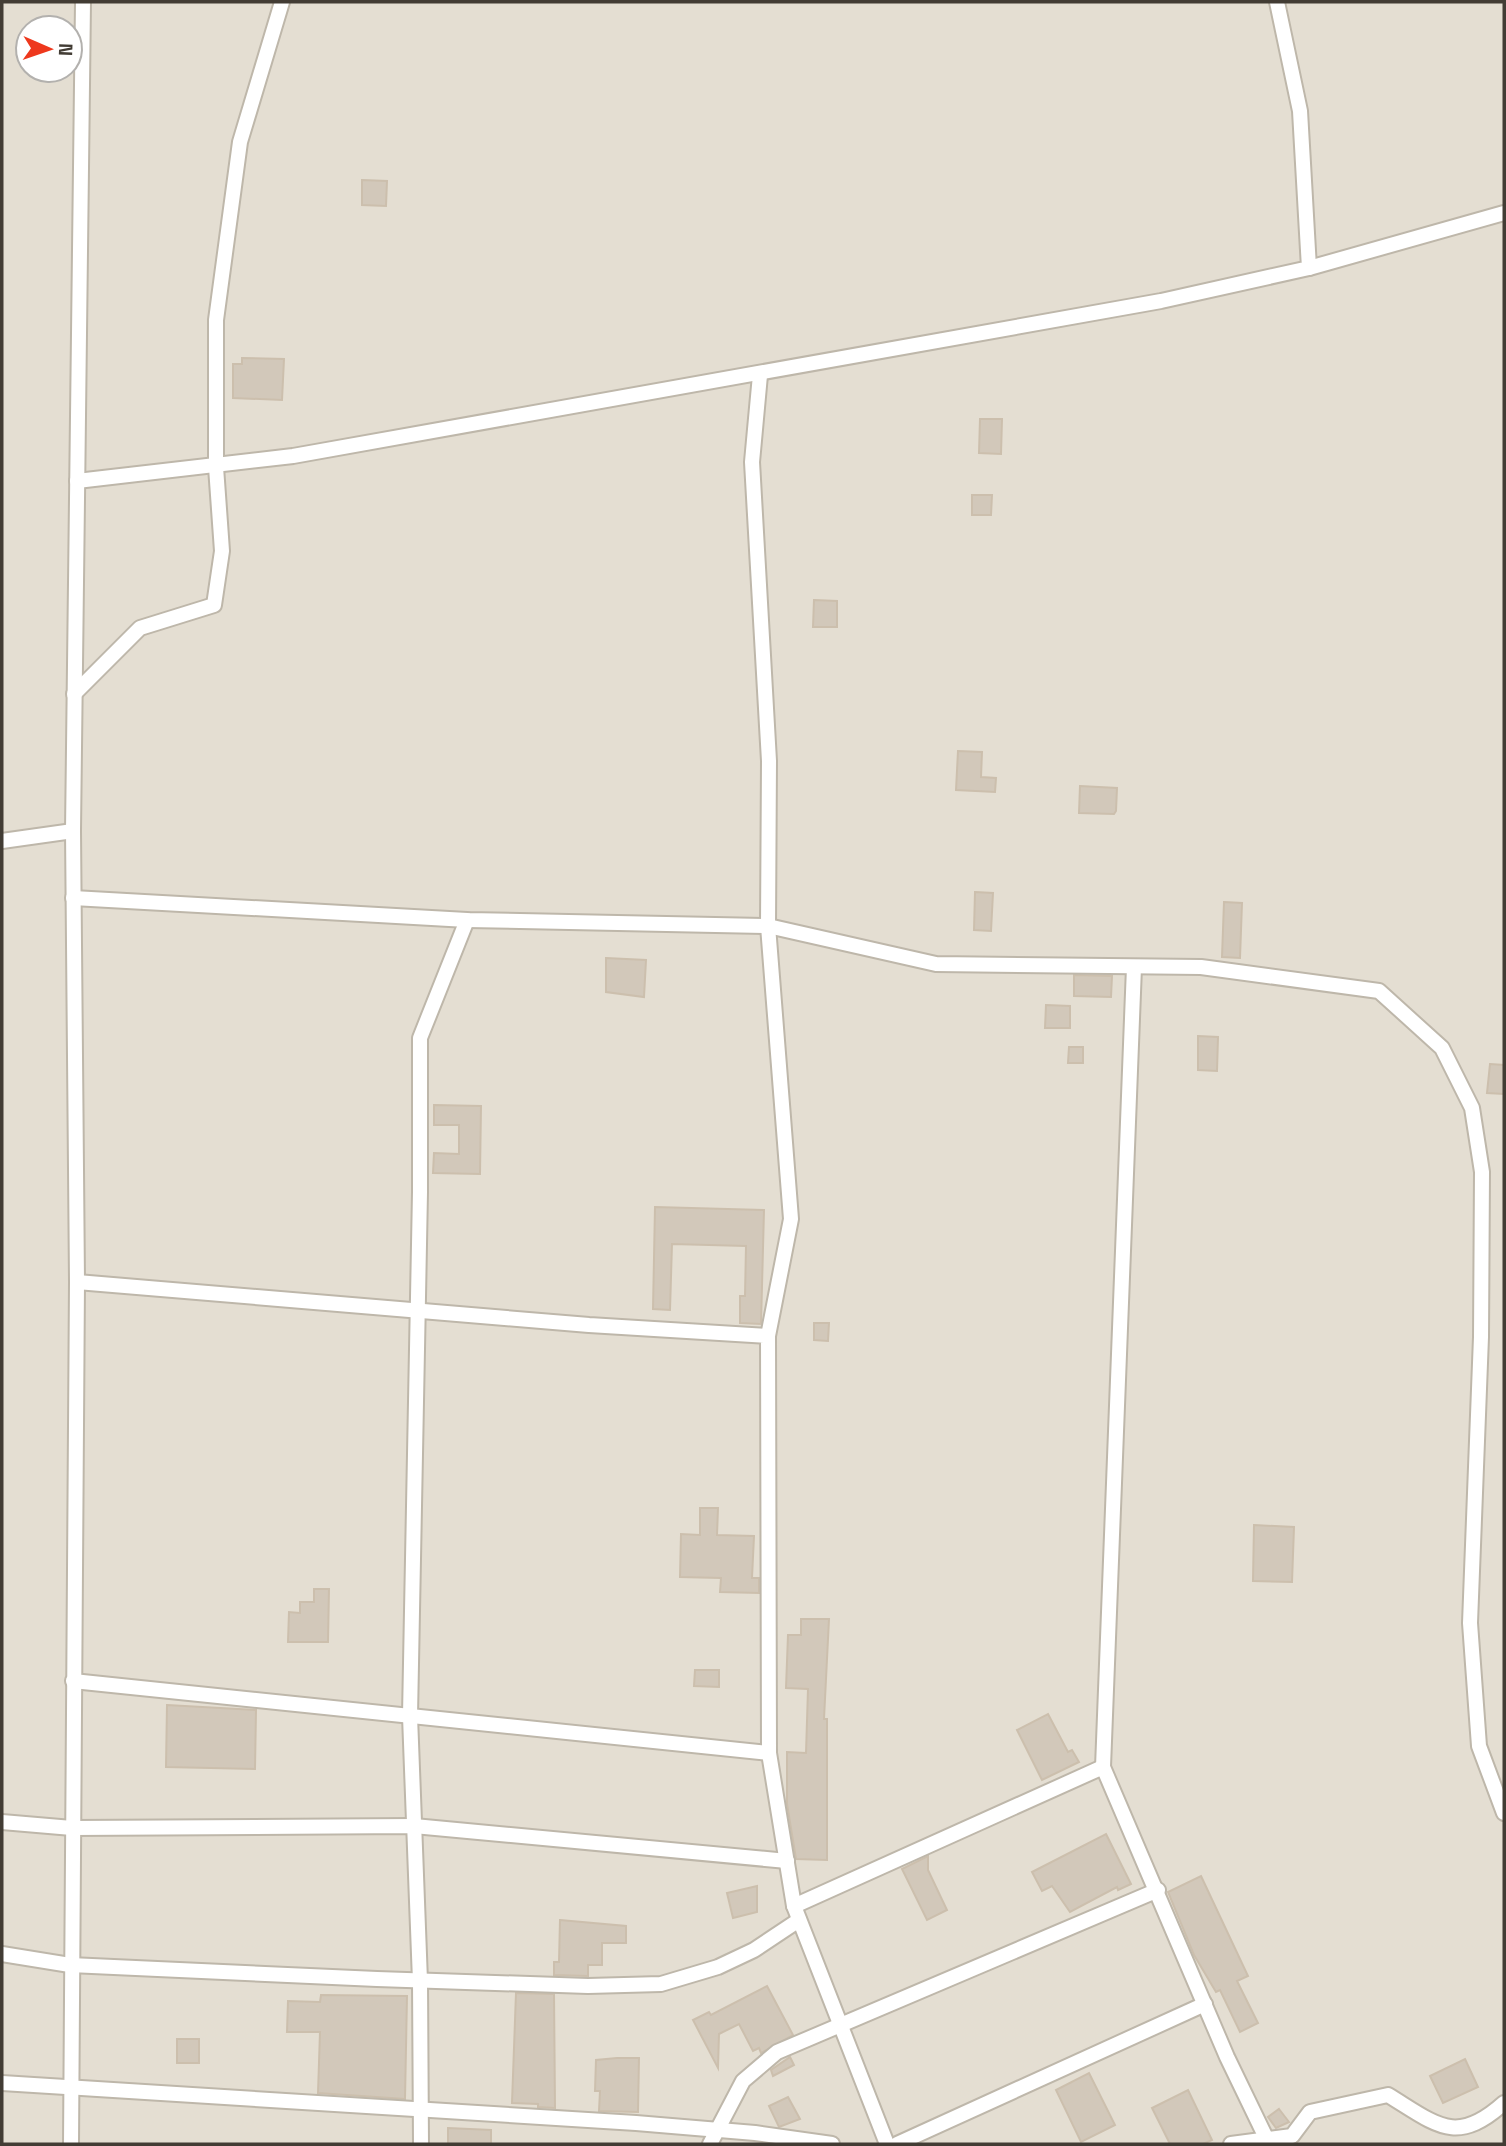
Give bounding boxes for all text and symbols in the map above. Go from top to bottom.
north arrow [14,14,84,84]
text: N [53,43,78,56]

